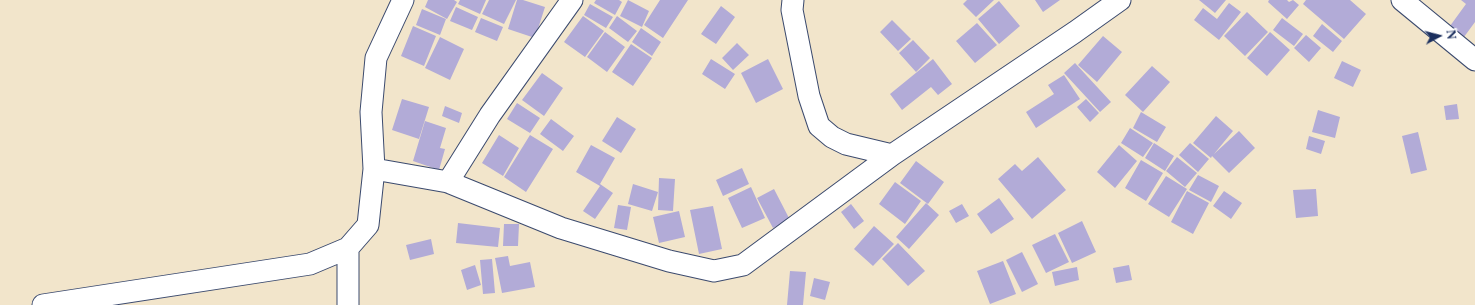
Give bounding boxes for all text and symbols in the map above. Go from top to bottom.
north arrow [1419,16,1459,56]
text: N [1443,29,1458,40]

